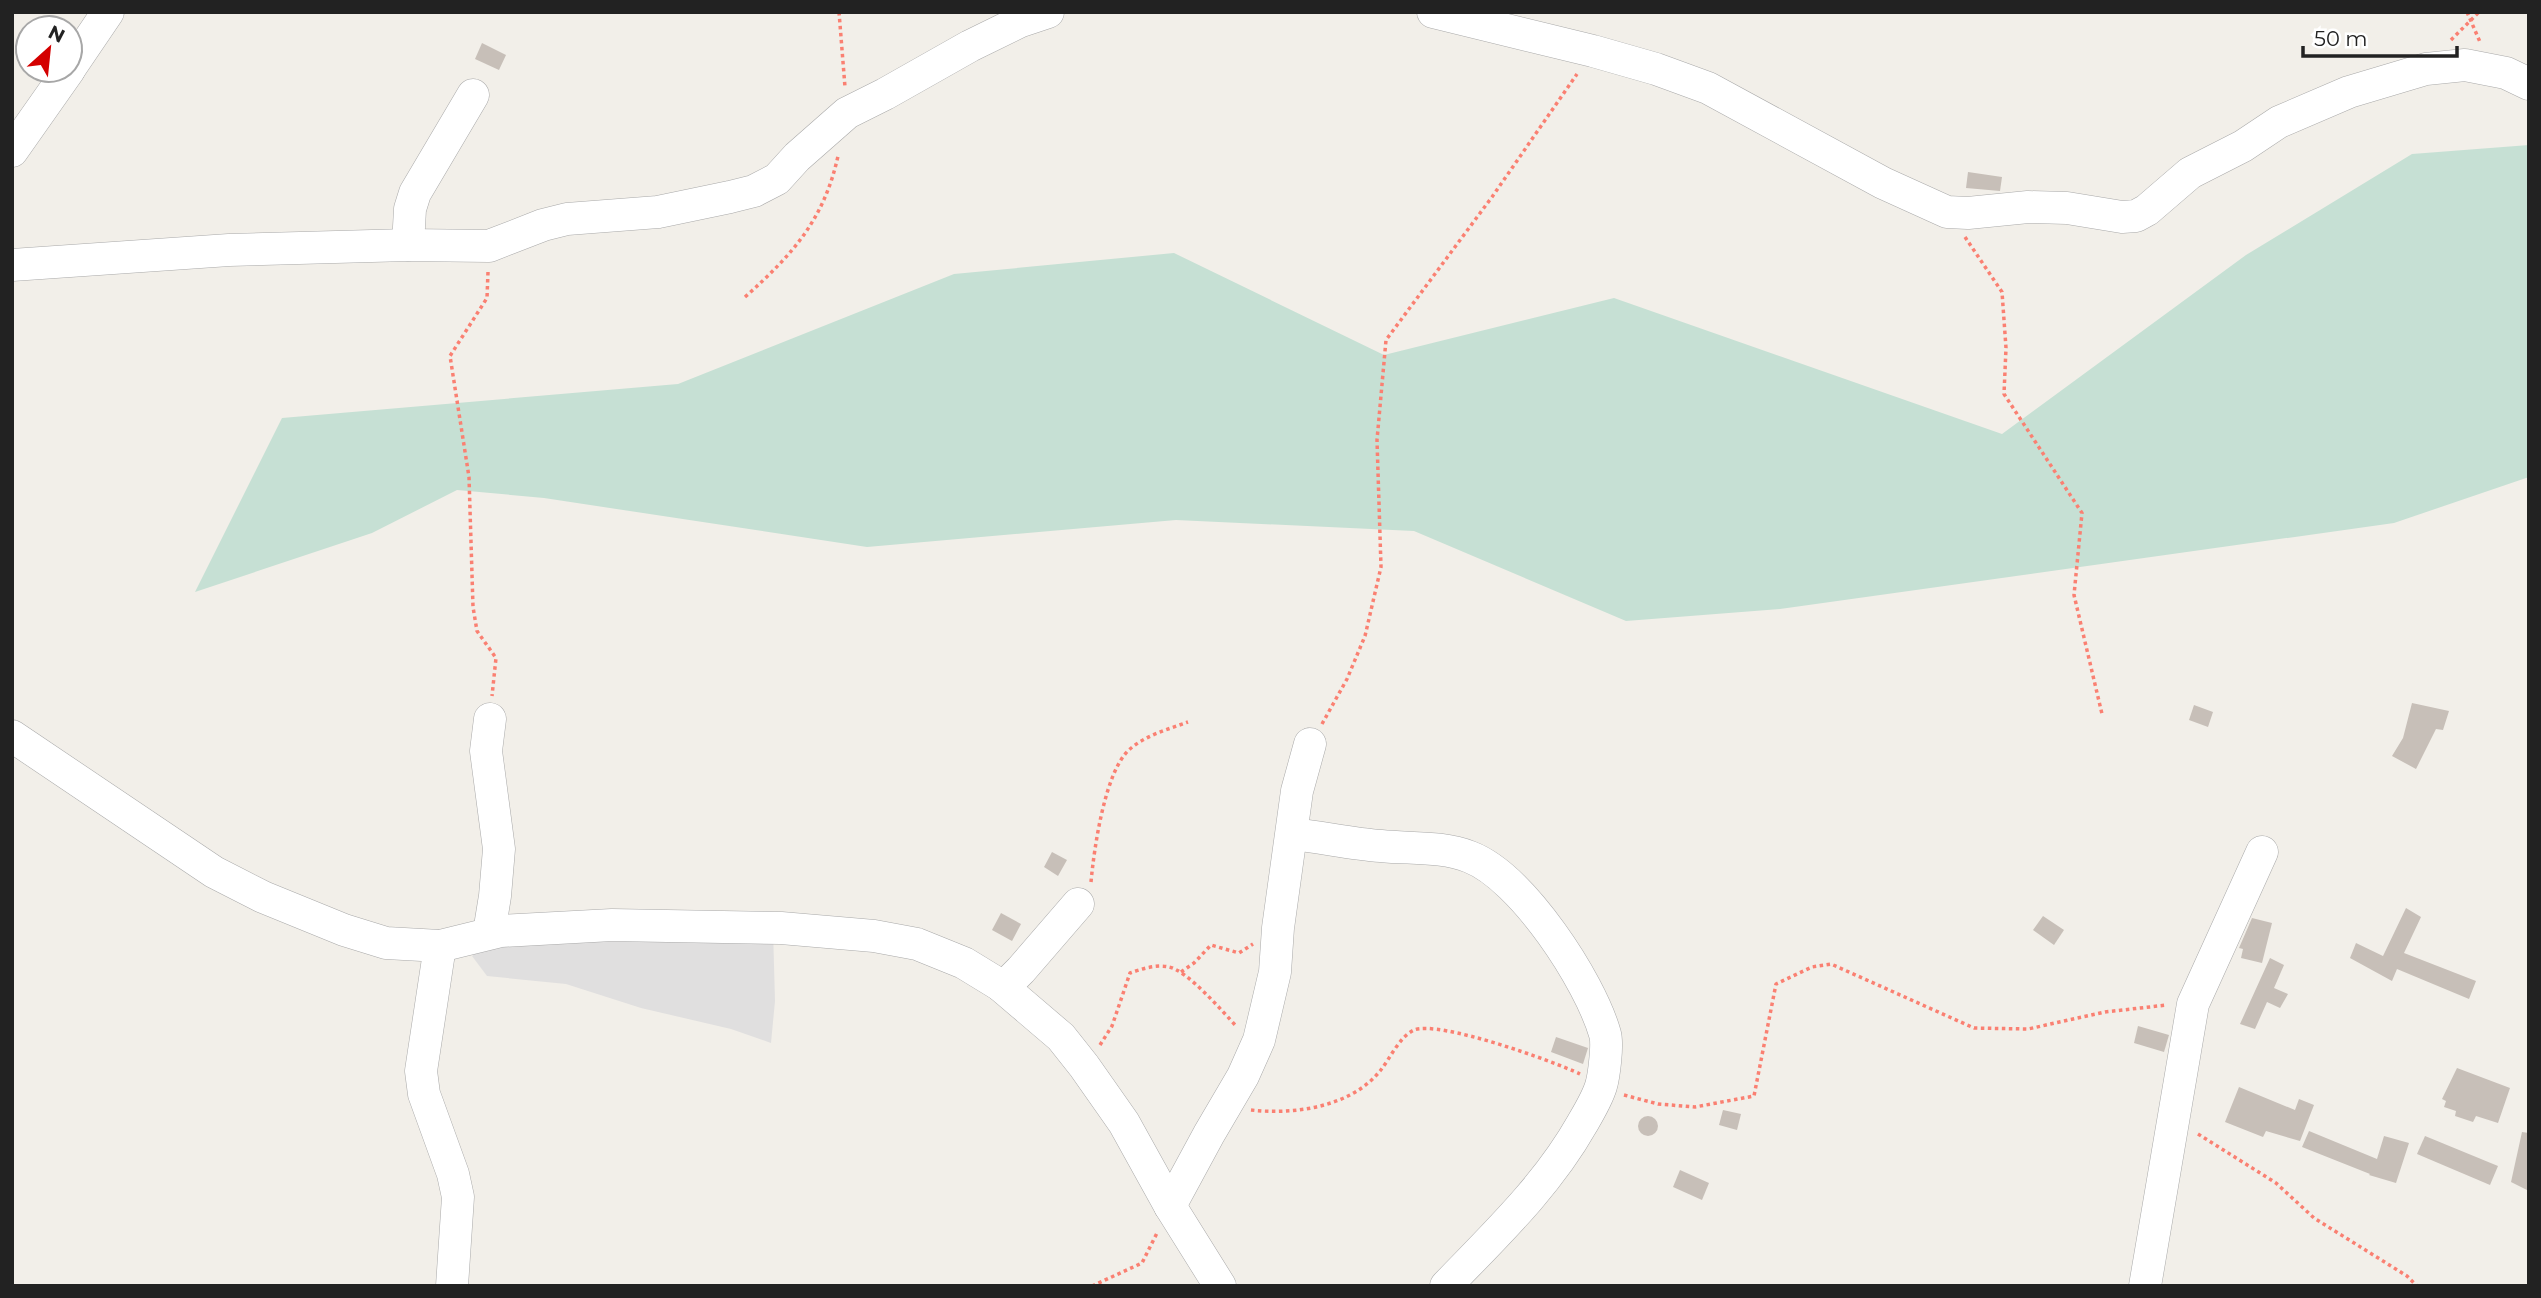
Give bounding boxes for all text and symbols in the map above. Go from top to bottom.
north arrow [14,14,84,84]
scale bar [2303,14,2457,58]
text: N [44,21,69,48]
text: 50 m [2314,26,2368,51]

